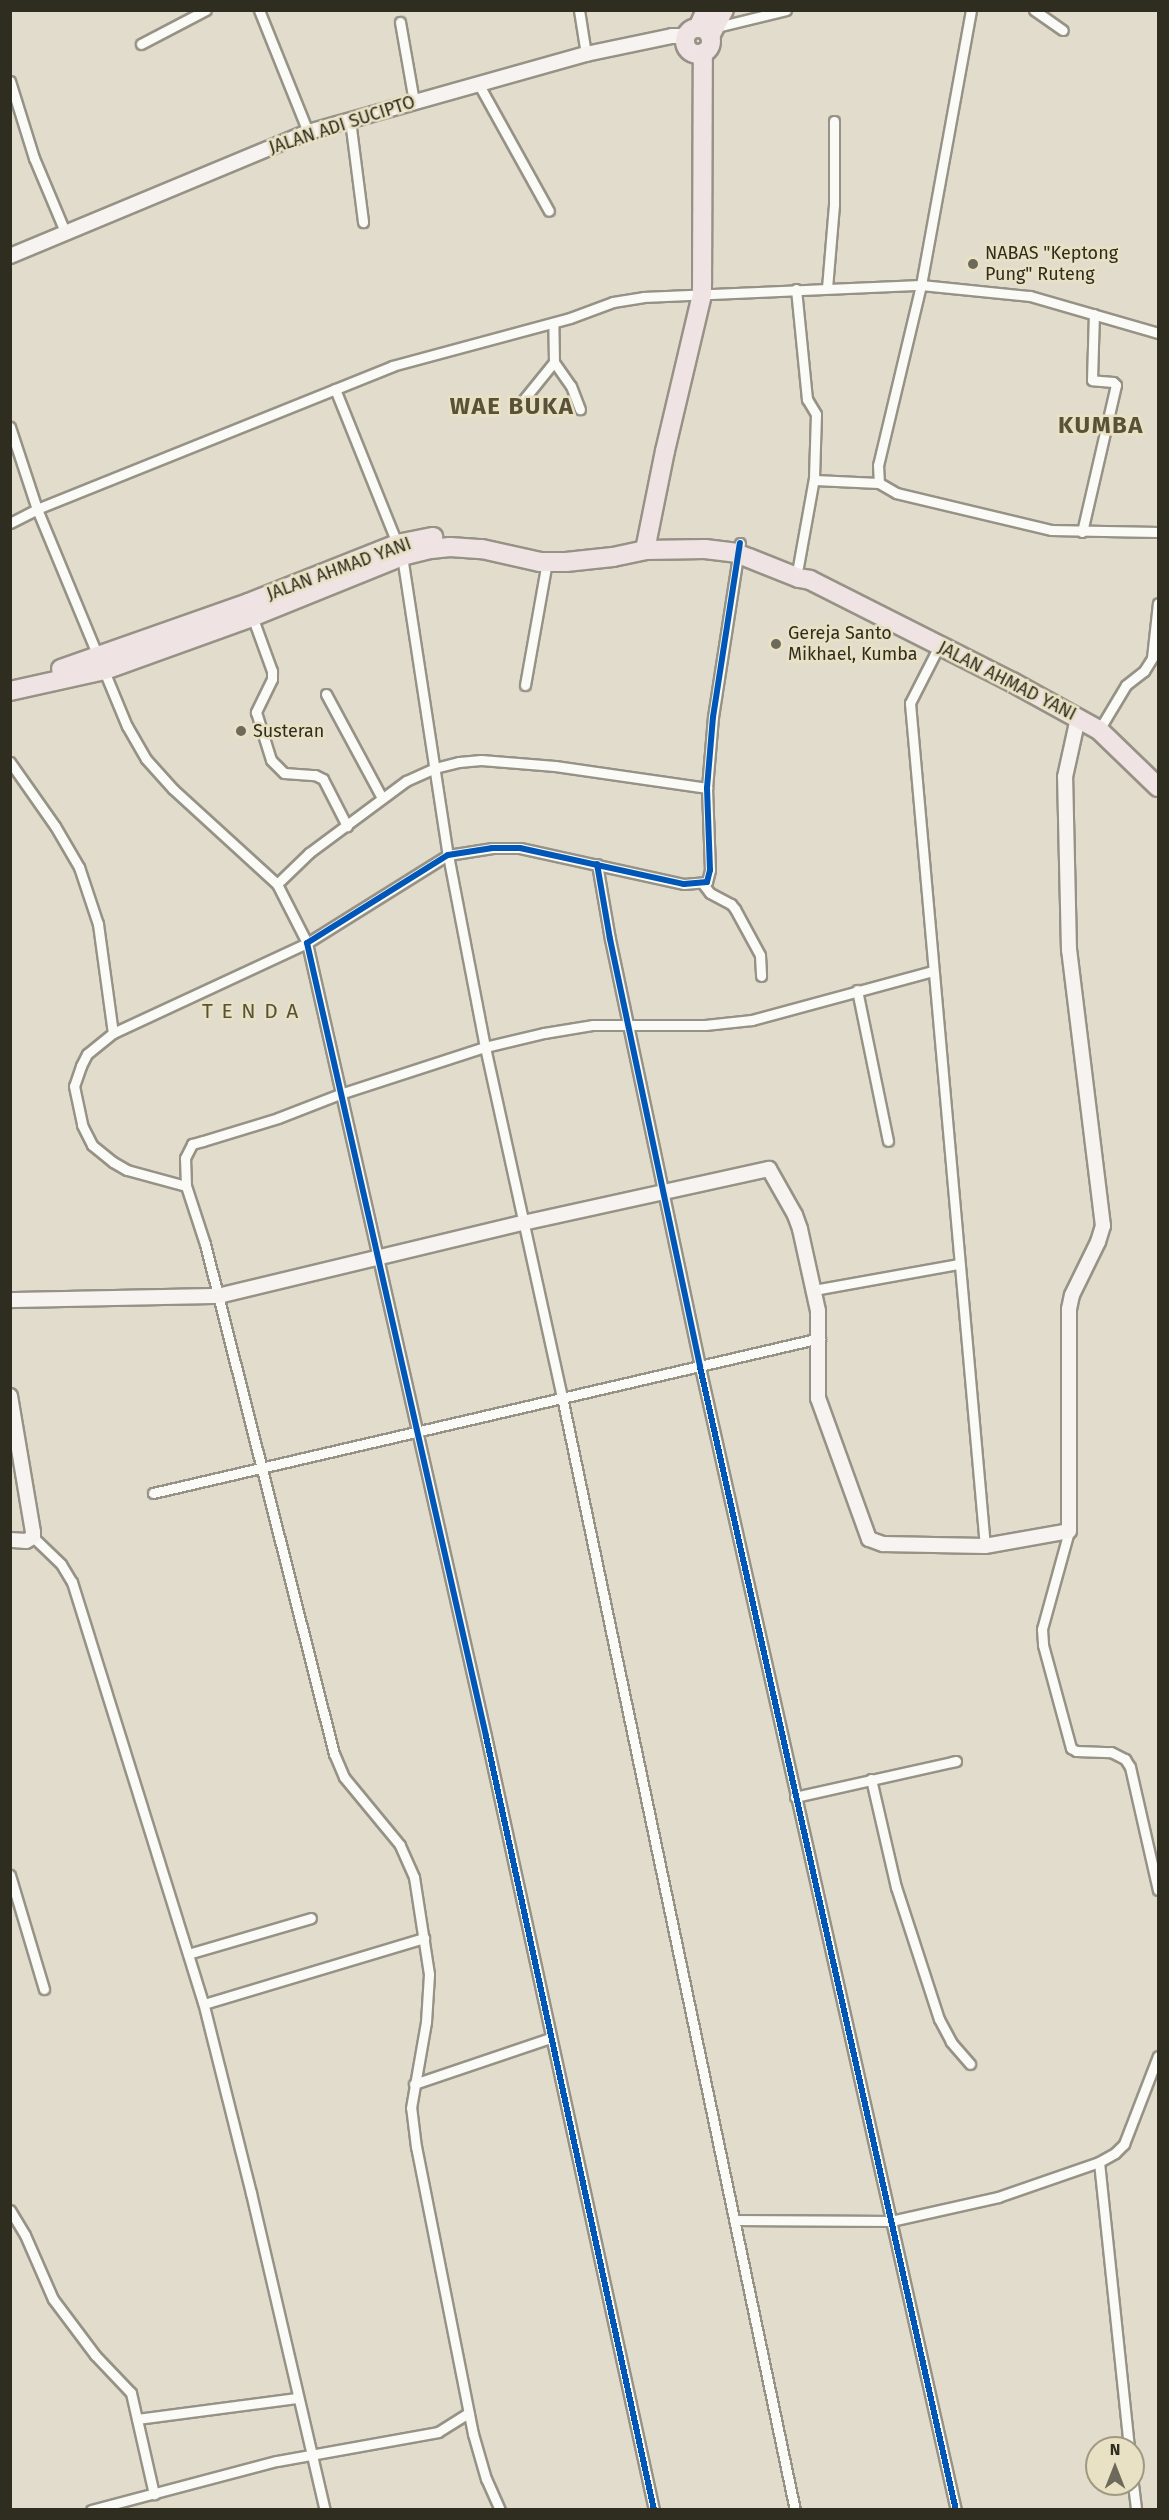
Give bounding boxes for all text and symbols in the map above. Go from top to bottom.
street label: JALAN ADI SUCIPTO [266,91,418,159]
place label: NABAS "Keptong Pung" Ruteng [985,243,1118,286]
marker: NABAS "Keptong Pung" Ruteng [966,257,980,271]
district label: WAE BUKA [450,393,574,421]
district label: KUMBA [1058,412,1144,440]
street label: JALAN AHMAD YANI [264,533,414,605]
place label: Gereja Santo Mikhael, Kumba [788,623,918,666]
marker: Gereja Santo Mikhael, Kumba [769,637,783,651]
street label: JALAN AHMAD YANI [934,637,1080,725]
place label: Susteran [253,720,324,742]
marker: Susteran [234,724,248,738]
district label: T E N D A [202,998,300,1024]
north arrow [1085,2436,1145,2496]
text: N [1110,2440,1120,2459]

